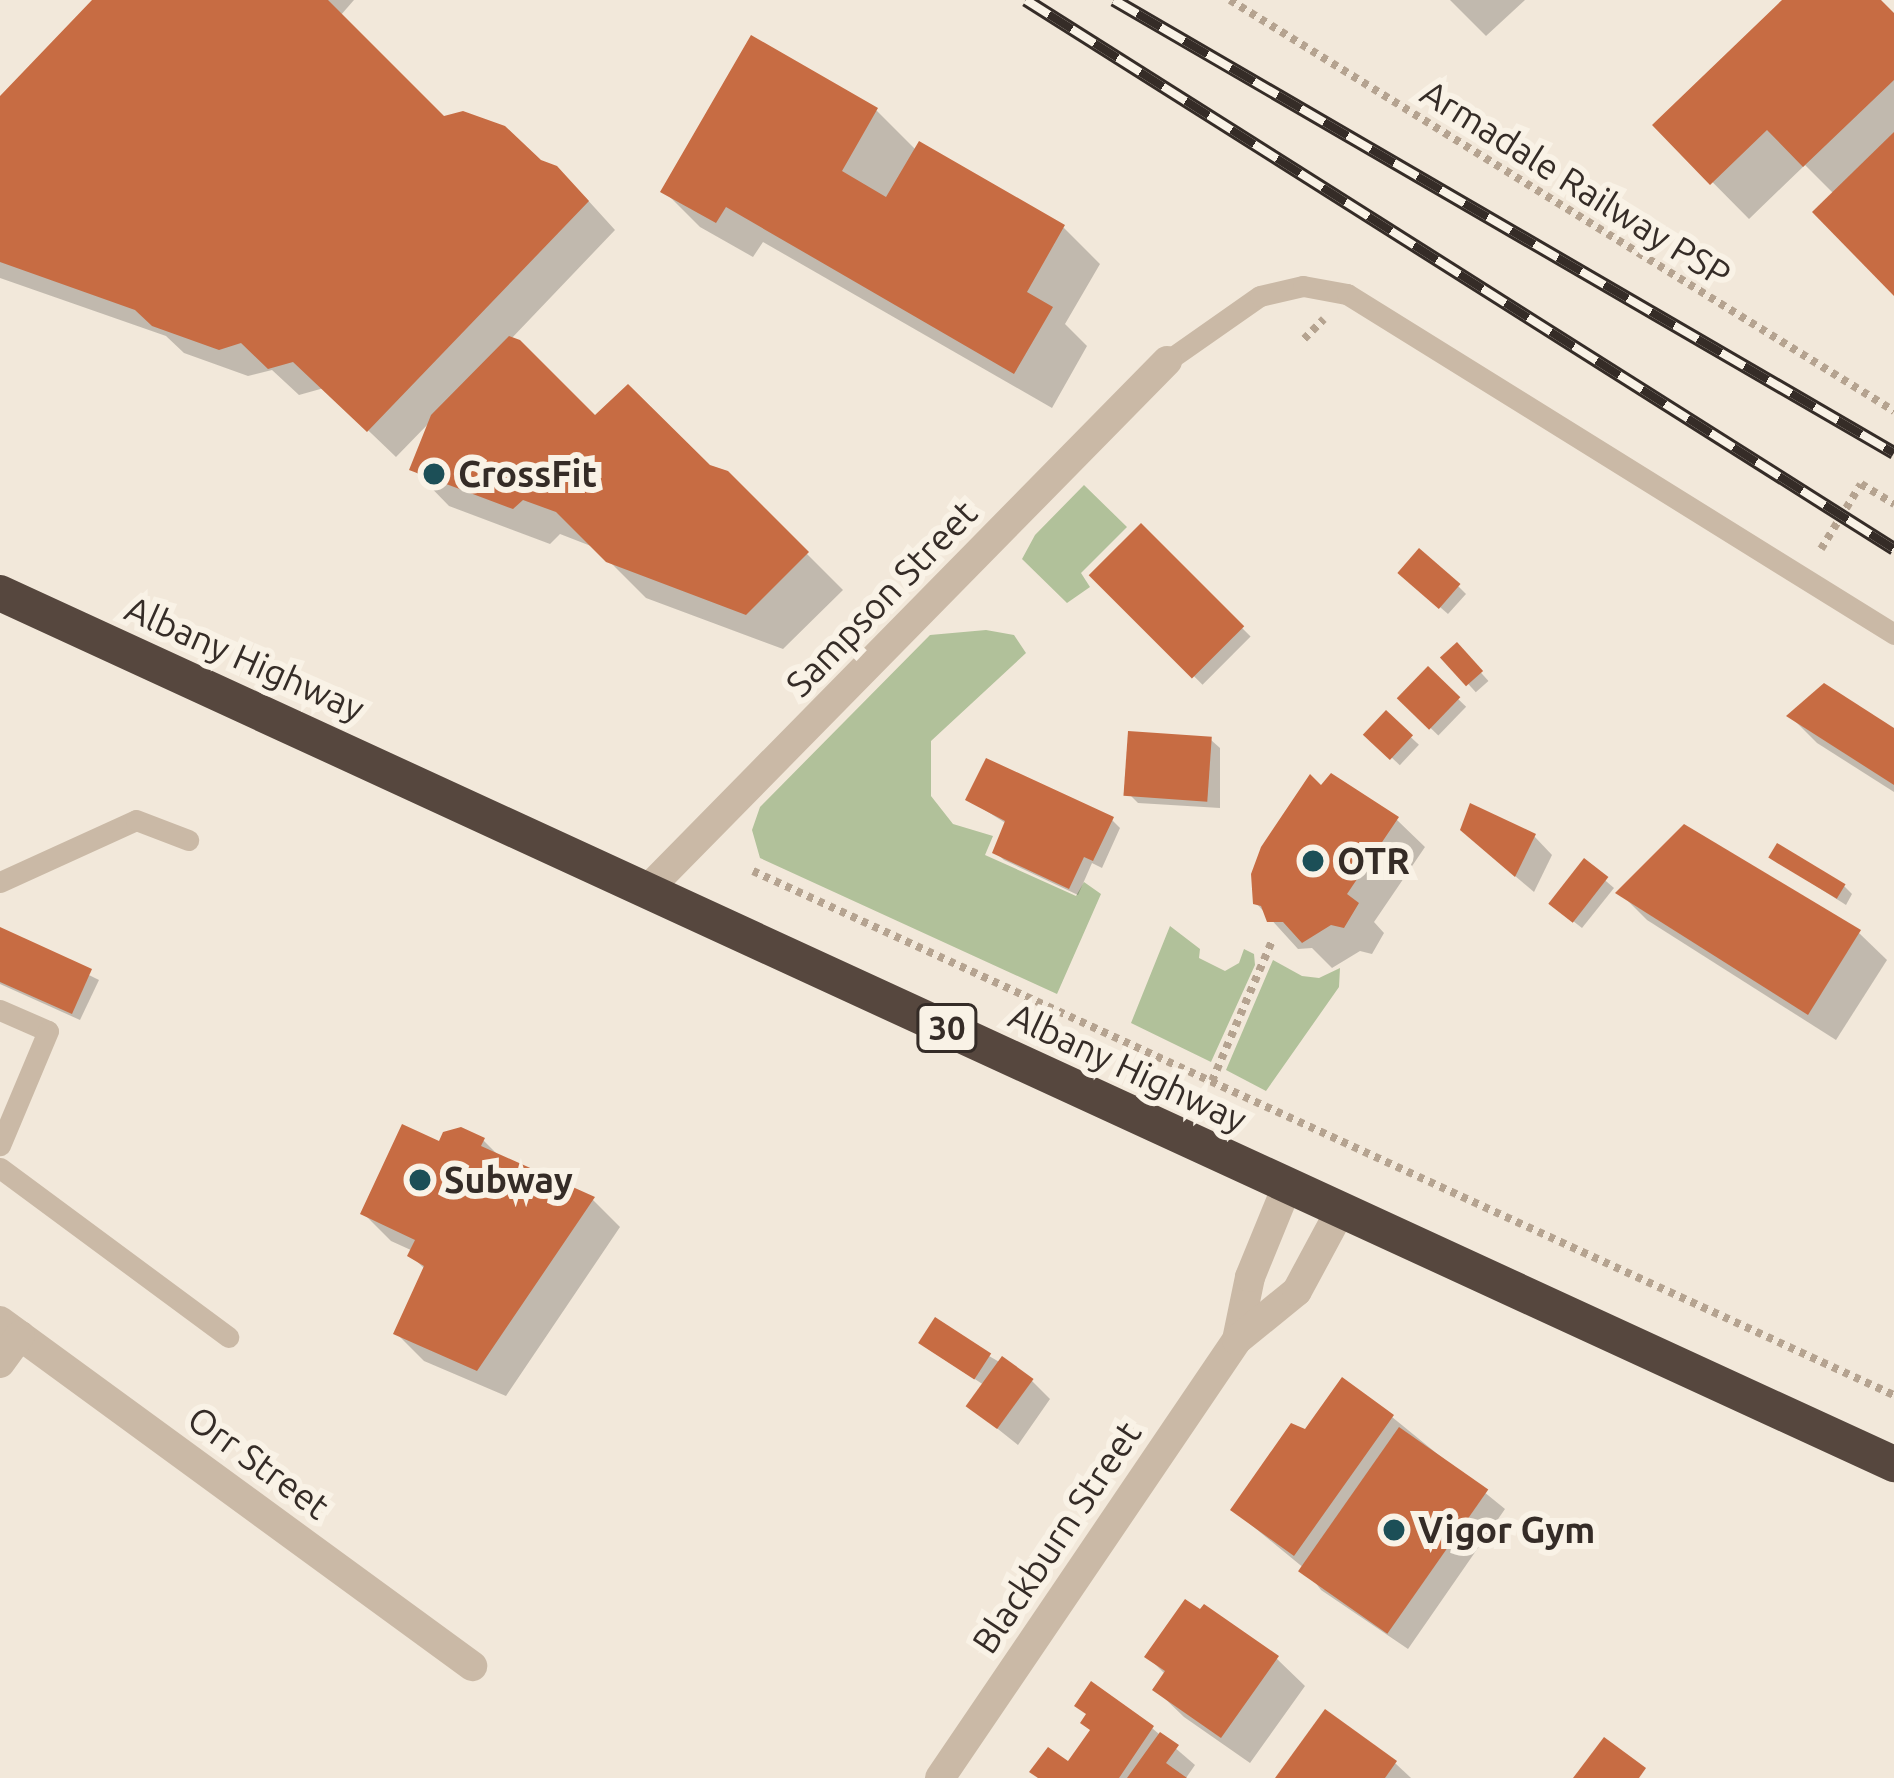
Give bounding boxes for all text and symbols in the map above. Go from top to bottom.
street label: Armadale Railway PSP [1413,70,1739,296]
place label: CrossFit [458,452,597,496]
marker: CrossFit [421,461,447,487]
street label: Sampson Street [777,491,985,705]
street label: Albany Highway [119,586,371,730]
place label: OTR [1337,839,1410,883]
marker: OTR [1300,848,1326,874]
street label: Albany Highway [1002,993,1254,1141]
road number: 30 [914,1001,980,1055]
place label: Subway [444,1158,573,1202]
marker: Subway [407,1167,433,1193]
street label: Orr Street [180,1396,338,1528]
street label: Blackburn Street [963,1413,1149,1661]
place label: Vigor Gym [1418,1508,1595,1552]
marker: Vigor Gym [1381,1517,1407,1543]

